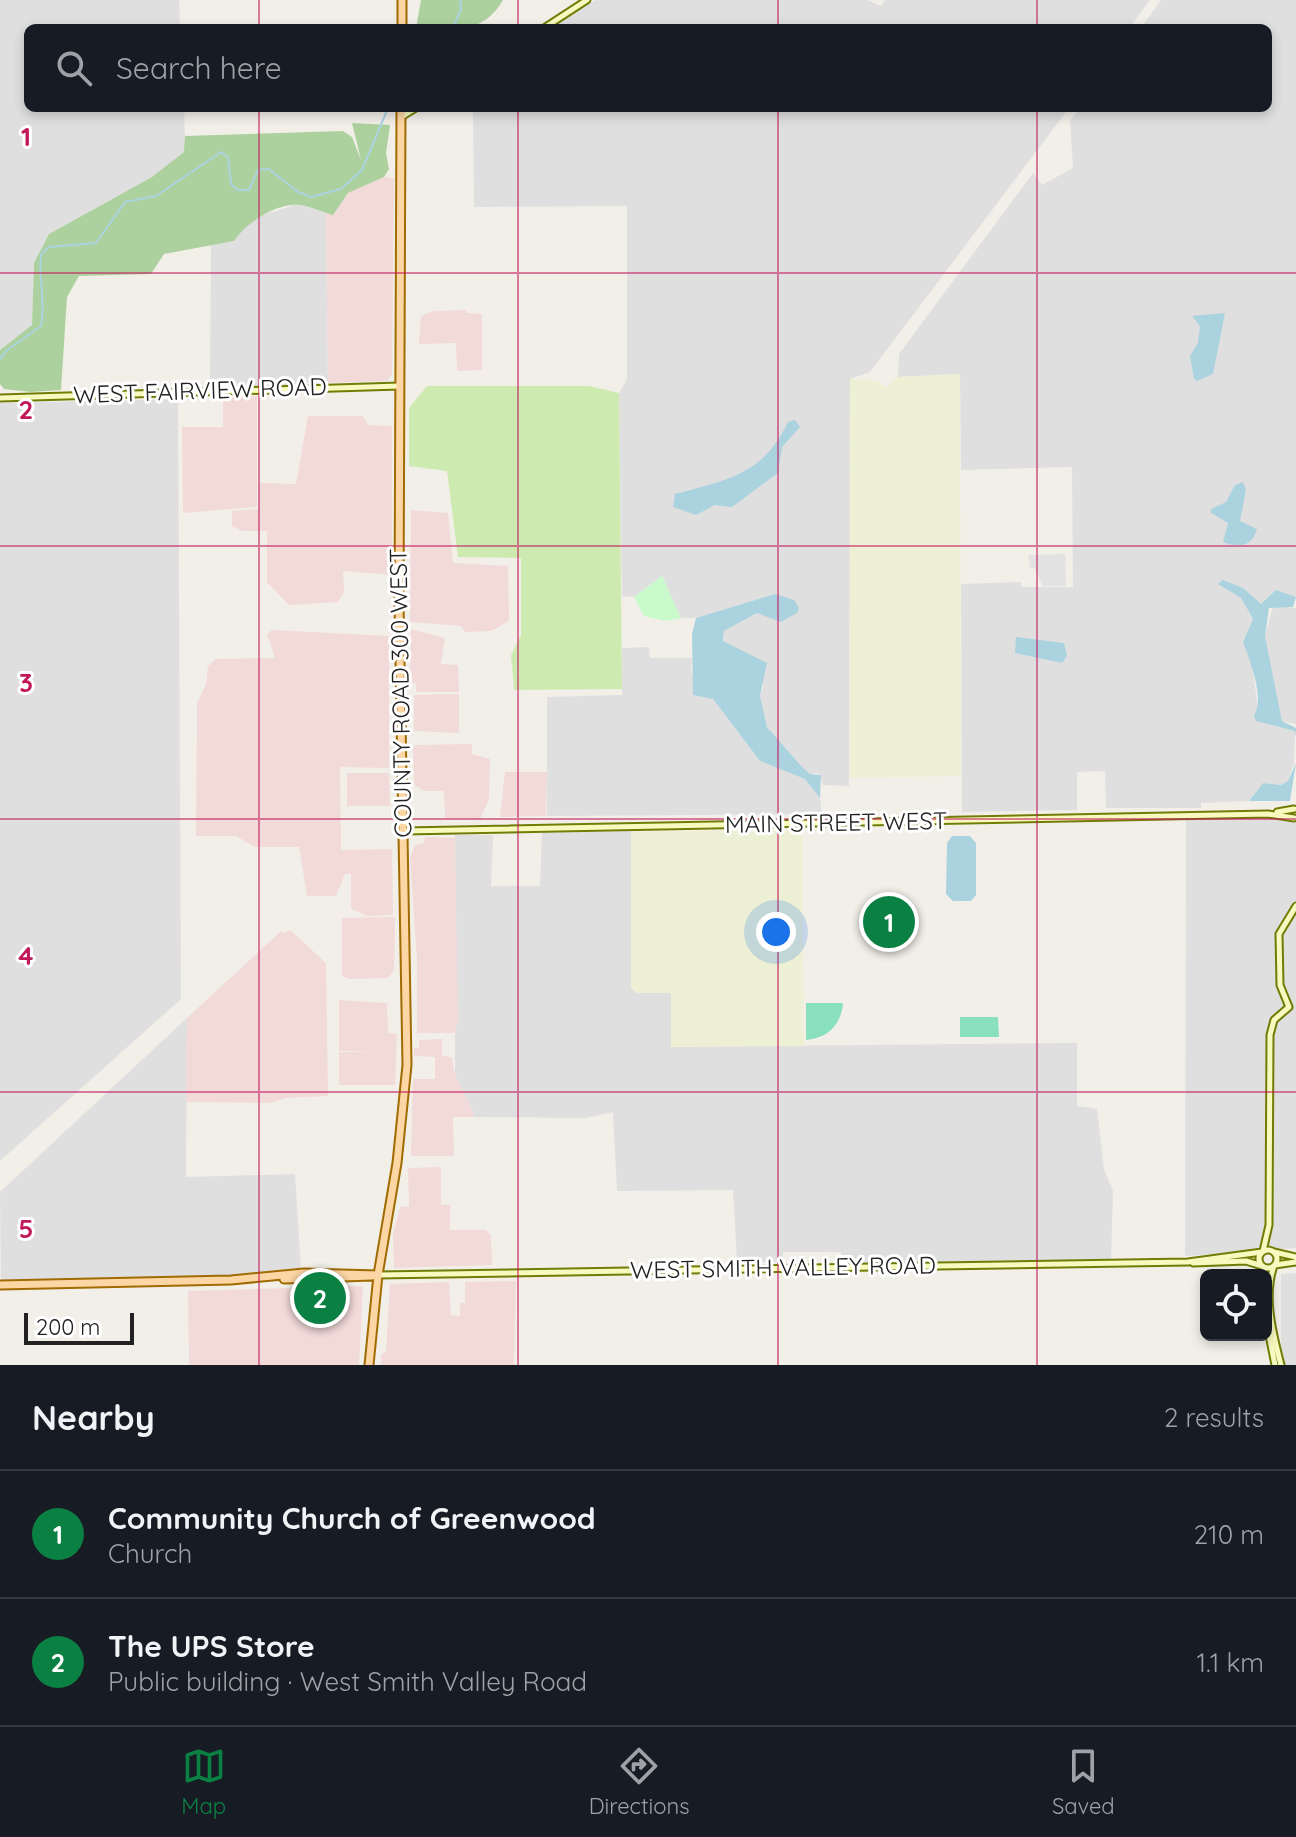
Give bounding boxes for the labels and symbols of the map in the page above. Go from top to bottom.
text: 1 [21,120,31,153]
street label: WEST FAIRVIEW ROAD [73,371,327,409]
text: 2 [19,393,33,426]
street label: COUNTY ROAD 300 WEST [382,548,418,838]
text: 3 [19,666,33,699]
street label: MAIN STREET WEST [724,805,948,839]
pin: 1 [863,892,915,952]
your location [756,912,796,952]
text: 4 [18,939,34,972]
text: 5 [19,1212,33,1245]
street label: WEST SMITH VALLEY ROAD [630,1249,936,1285]
pin: 2 [294,1268,346,1328]
scale bar [24,1309,134,1345]

